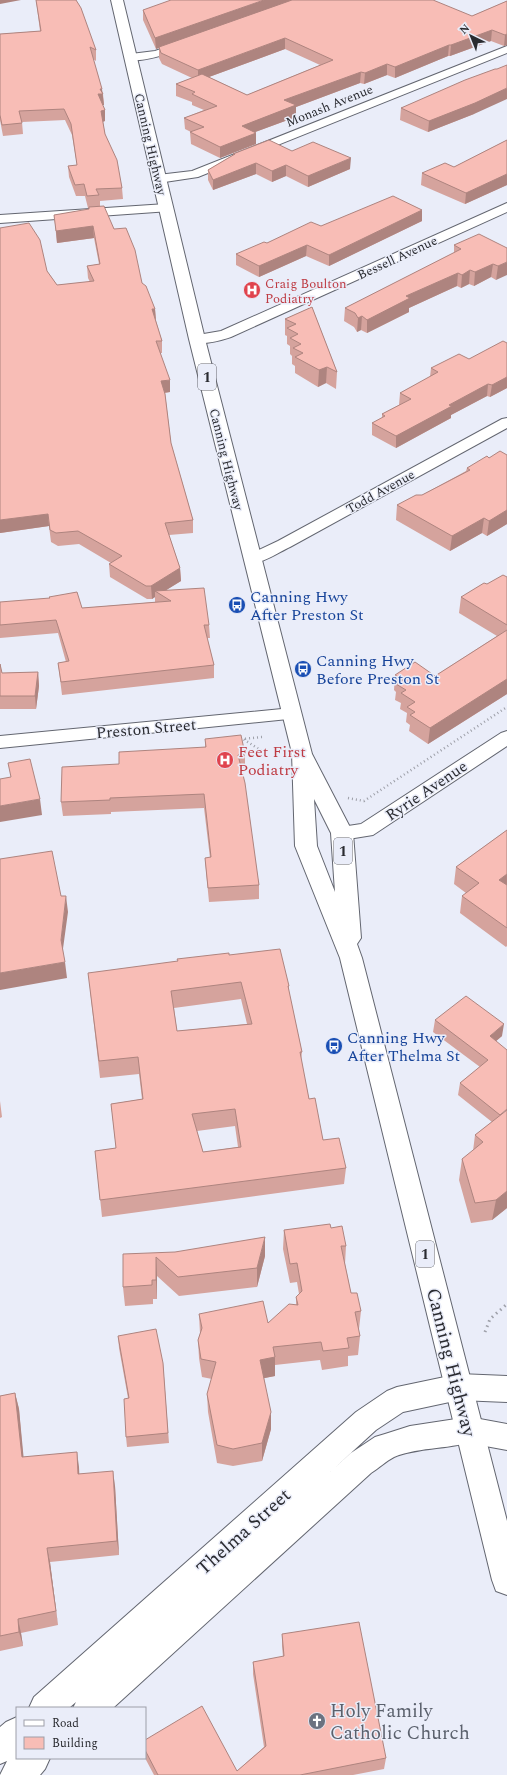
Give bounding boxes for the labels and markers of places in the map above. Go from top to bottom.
place label: Craig Boulton Podiatry [265,274,347,309]
hospital icon: Craig Boulton Podiatry [242,280,262,300]
place label: Canning Hwy After Preston St [250,585,364,627]
bus stop icon: Canning Hwy After Preston St [227,595,247,615]
place label: Canning Hwy Before Preston St [316,649,440,691]
bus stop icon: Canning Hwy Before Preston St [293,659,313,679]
place label: Feet First Podiatry [238,740,306,782]
hospital icon: Feet First Podiatry [215,750,235,770]
place label: Canning Hwy After Thelma St [347,1026,461,1068]
bus stop icon: Canning Hwy After Thelma St [324,1036,344,1056]
place label: Holy Family Catholic Church [330,1697,470,1748]
church icon: Holy Family Catholic Church [307,1711,327,1731]

